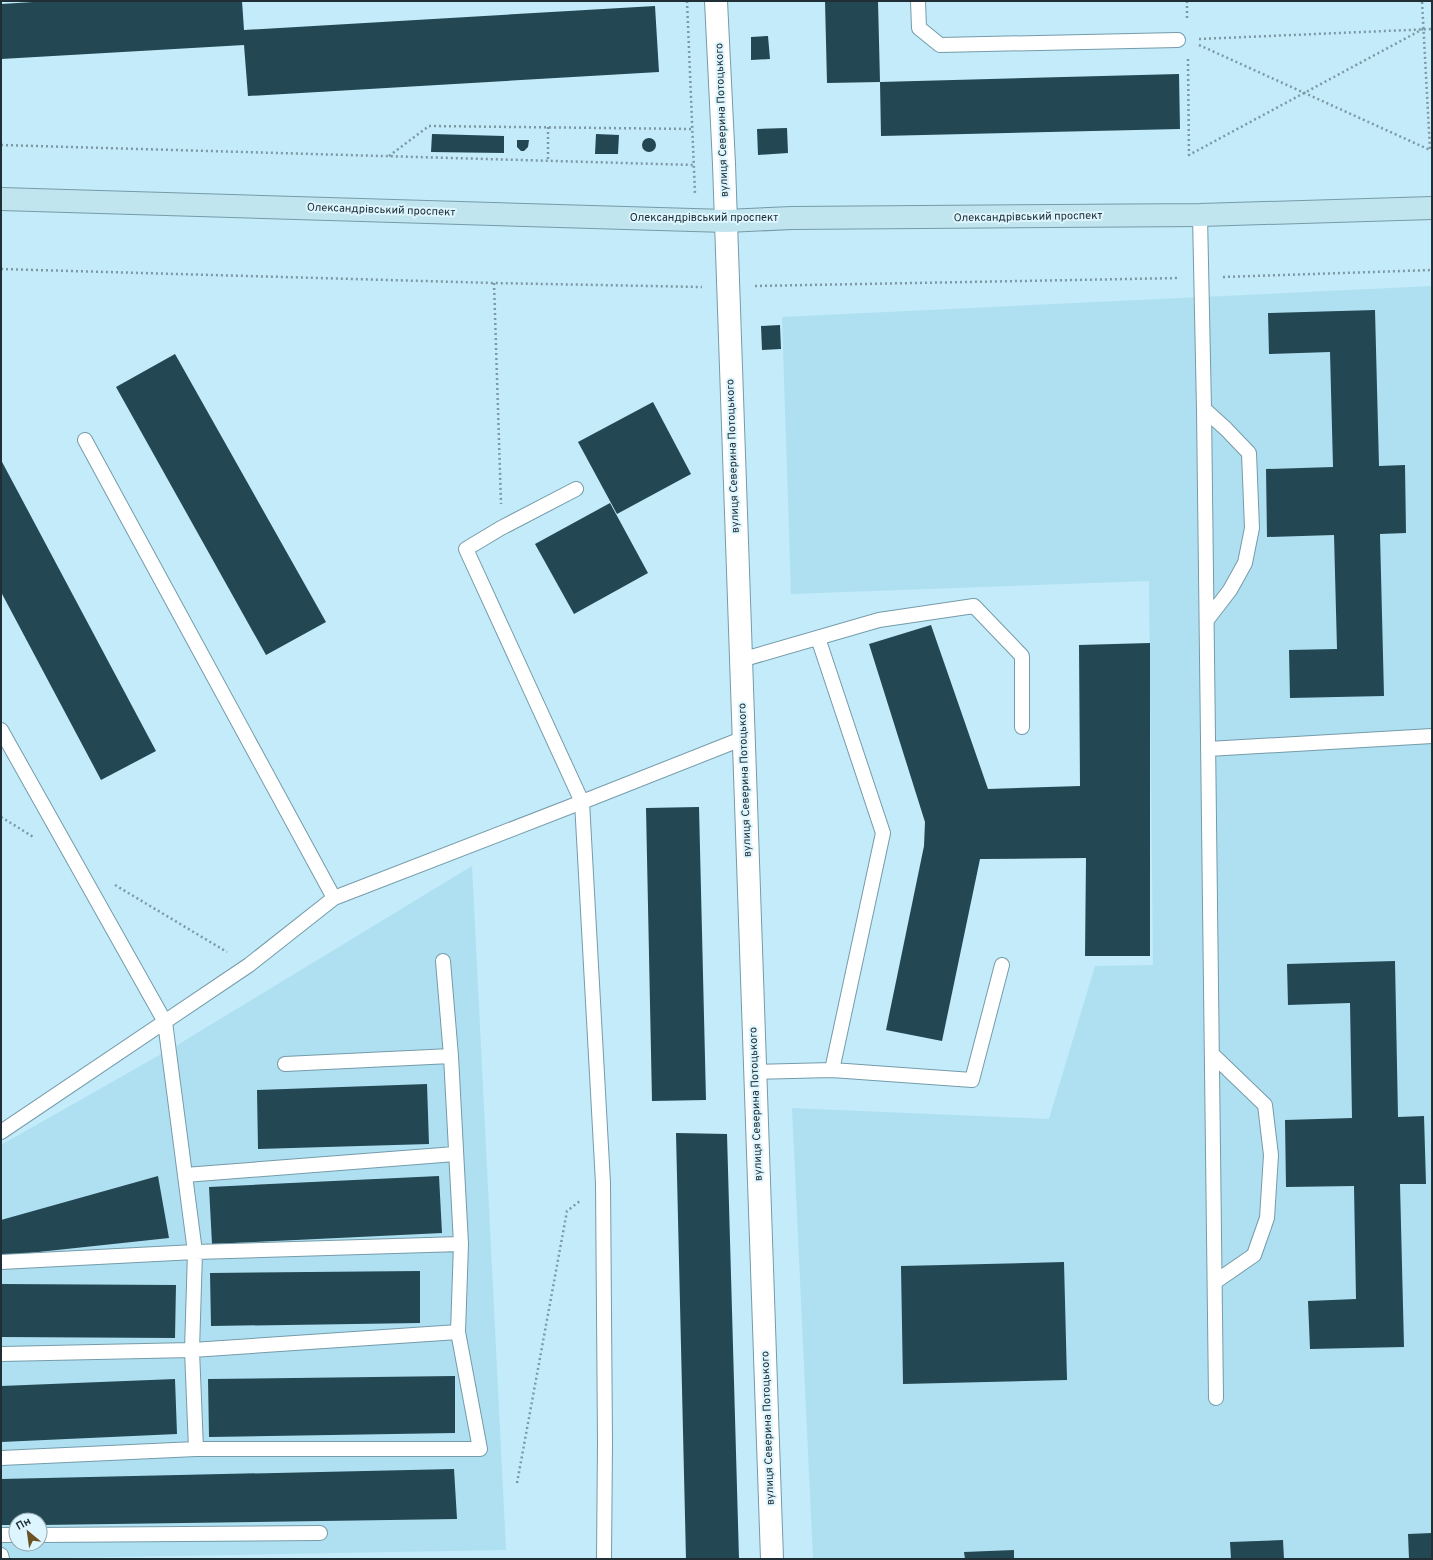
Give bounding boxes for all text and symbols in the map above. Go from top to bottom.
street label: вулиця Северина Потоцького [712,43,732,197]
street label: Олександрівський проспект [306,200,456,220]
street label: Олександрівський проспект [954,209,1102,225]
street label: Олександрівський проспект [630,211,778,225]
street label: вулиця Северина Потоцького [723,379,743,533]
street label: вулиця Северина Потоцького [735,703,755,857]
street label: вулиця Северина Потоцького [746,1027,766,1181]
street label: вулиця Северина Потоцького [758,1351,778,1505]
north arrow [8,1512,48,1552]
text: Пн [14,1514,34,1534]

